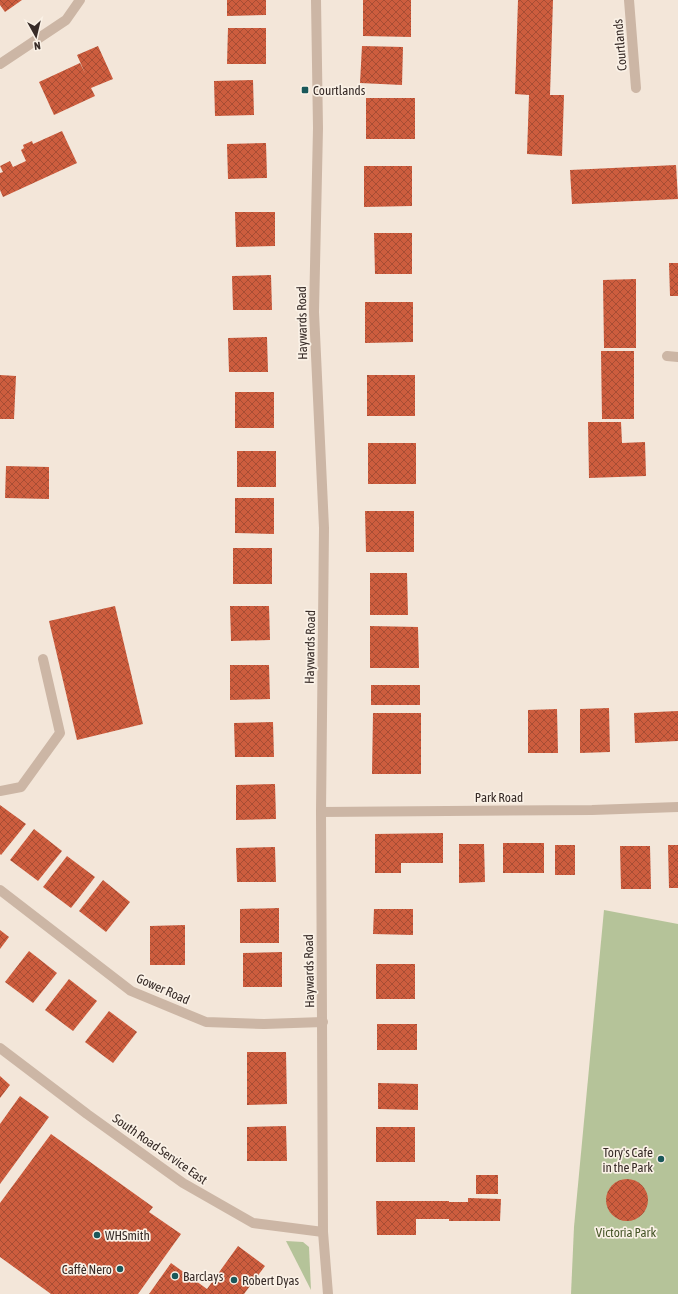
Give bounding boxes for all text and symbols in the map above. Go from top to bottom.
north arrow [16,16,56,56]
street label: Courtlands [610,18,630,72]
text: N [33,40,41,52]
place label: Courtlands [313,83,366,98]
marker: Courtlands [300,85,310,95]
street label: Haywards Road [294,286,310,360]
street label: Haywards Road [302,610,318,684]
street label: Park Road [475,790,523,805]
street label: Haywards Road [301,934,317,1008]
street label: Gower Road [134,971,192,1007]
street label: South Road Service East [110,1111,210,1187]
place label: Tory's Cafe in the Park [602,1145,653,1175]
marker: Tory's Cafe in the Park [656,1154,666,1164]
park label: Victoria Park [596,1225,656,1240]
place label: WHSmith [105,1228,150,1243]
marker: WHSmith [92,1230,102,1240]
place label: Caffè Nero [62,1262,112,1277]
marker: Caffè Nero [115,1264,125,1274]
place label: Barclays [183,1269,224,1284]
marker: Barclays [170,1271,180,1281]
place label: Robert Dyas [242,1273,299,1288]
marker: Robert Dyas [229,1275,239,1285]

